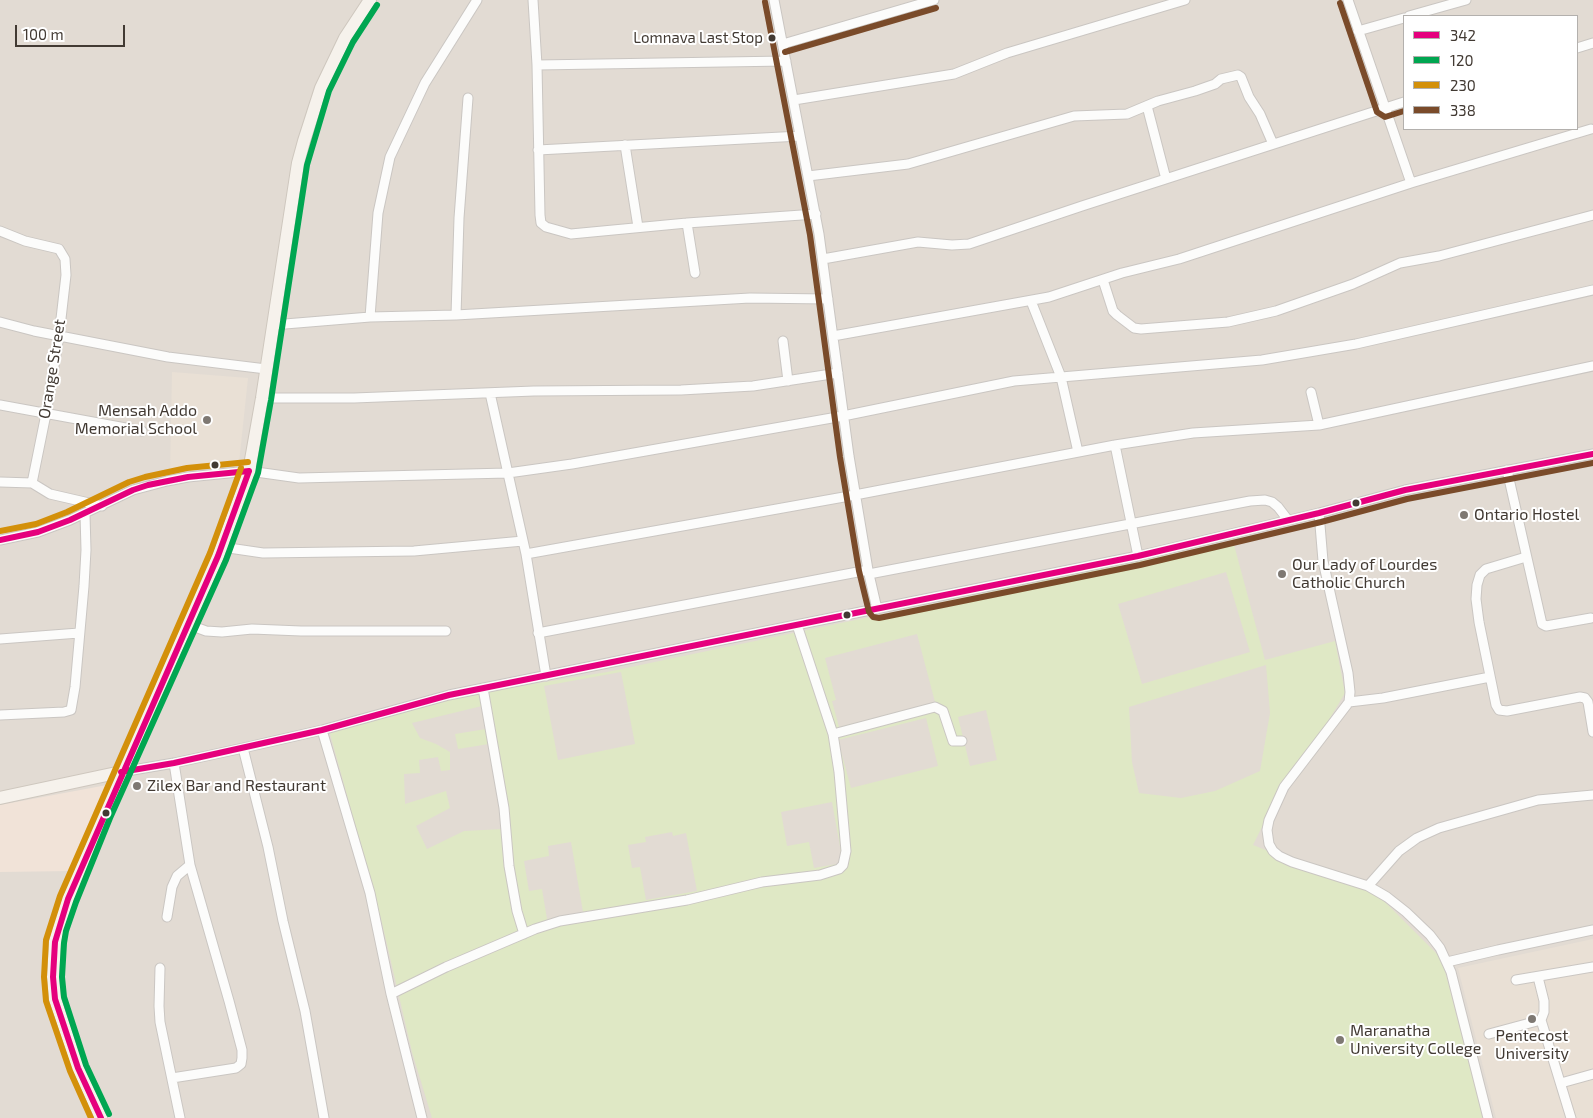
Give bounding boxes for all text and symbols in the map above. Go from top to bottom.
scale bar [18,15,128,47]
legend [1403,15,1578,130]
text: 100 m [23,25,64,43]
text: 342 [1450,26,1476,44]
place label: Lomnava Last Stop [633,29,763,47]
marker: Lomnava Last Stop [767,33,777,43]
text: 120 [1450,51,1473,69]
text: 230 [1450,76,1476,94]
text: 338 [1450,101,1476,119]
street label: Orange Street [35,318,69,420]
place label: Mensah Addo Memorial School [75,401,197,439]
marker: Mensah Addo Memorial School [201,414,213,426]
unlabelled marker [210,460,220,470]
unlabelled marker [1351,498,1361,508]
place label: Ontario Hostel [1474,505,1579,525]
marker: Ontario Hostel [1458,509,1470,521]
place label: Our Lady of Lourdes Catholic Church [1292,555,1437,593]
marker: Our Lady of Lourdes Catholic Church [1276,568,1288,580]
unlabelled marker [842,610,852,620]
place label: Zilex Bar and Restaurant [147,776,326,796]
marker: Zilex Bar and Restaurant [131,780,143,792]
unlabelled marker [101,808,111,818]
marker: Pentecost University [1526,1013,1538,1025]
place label: Maranatha University College [1350,1021,1481,1059]
place label: Pentecost University [1495,1026,1569,1064]
marker: Maranatha University College [1334,1034,1346,1046]

